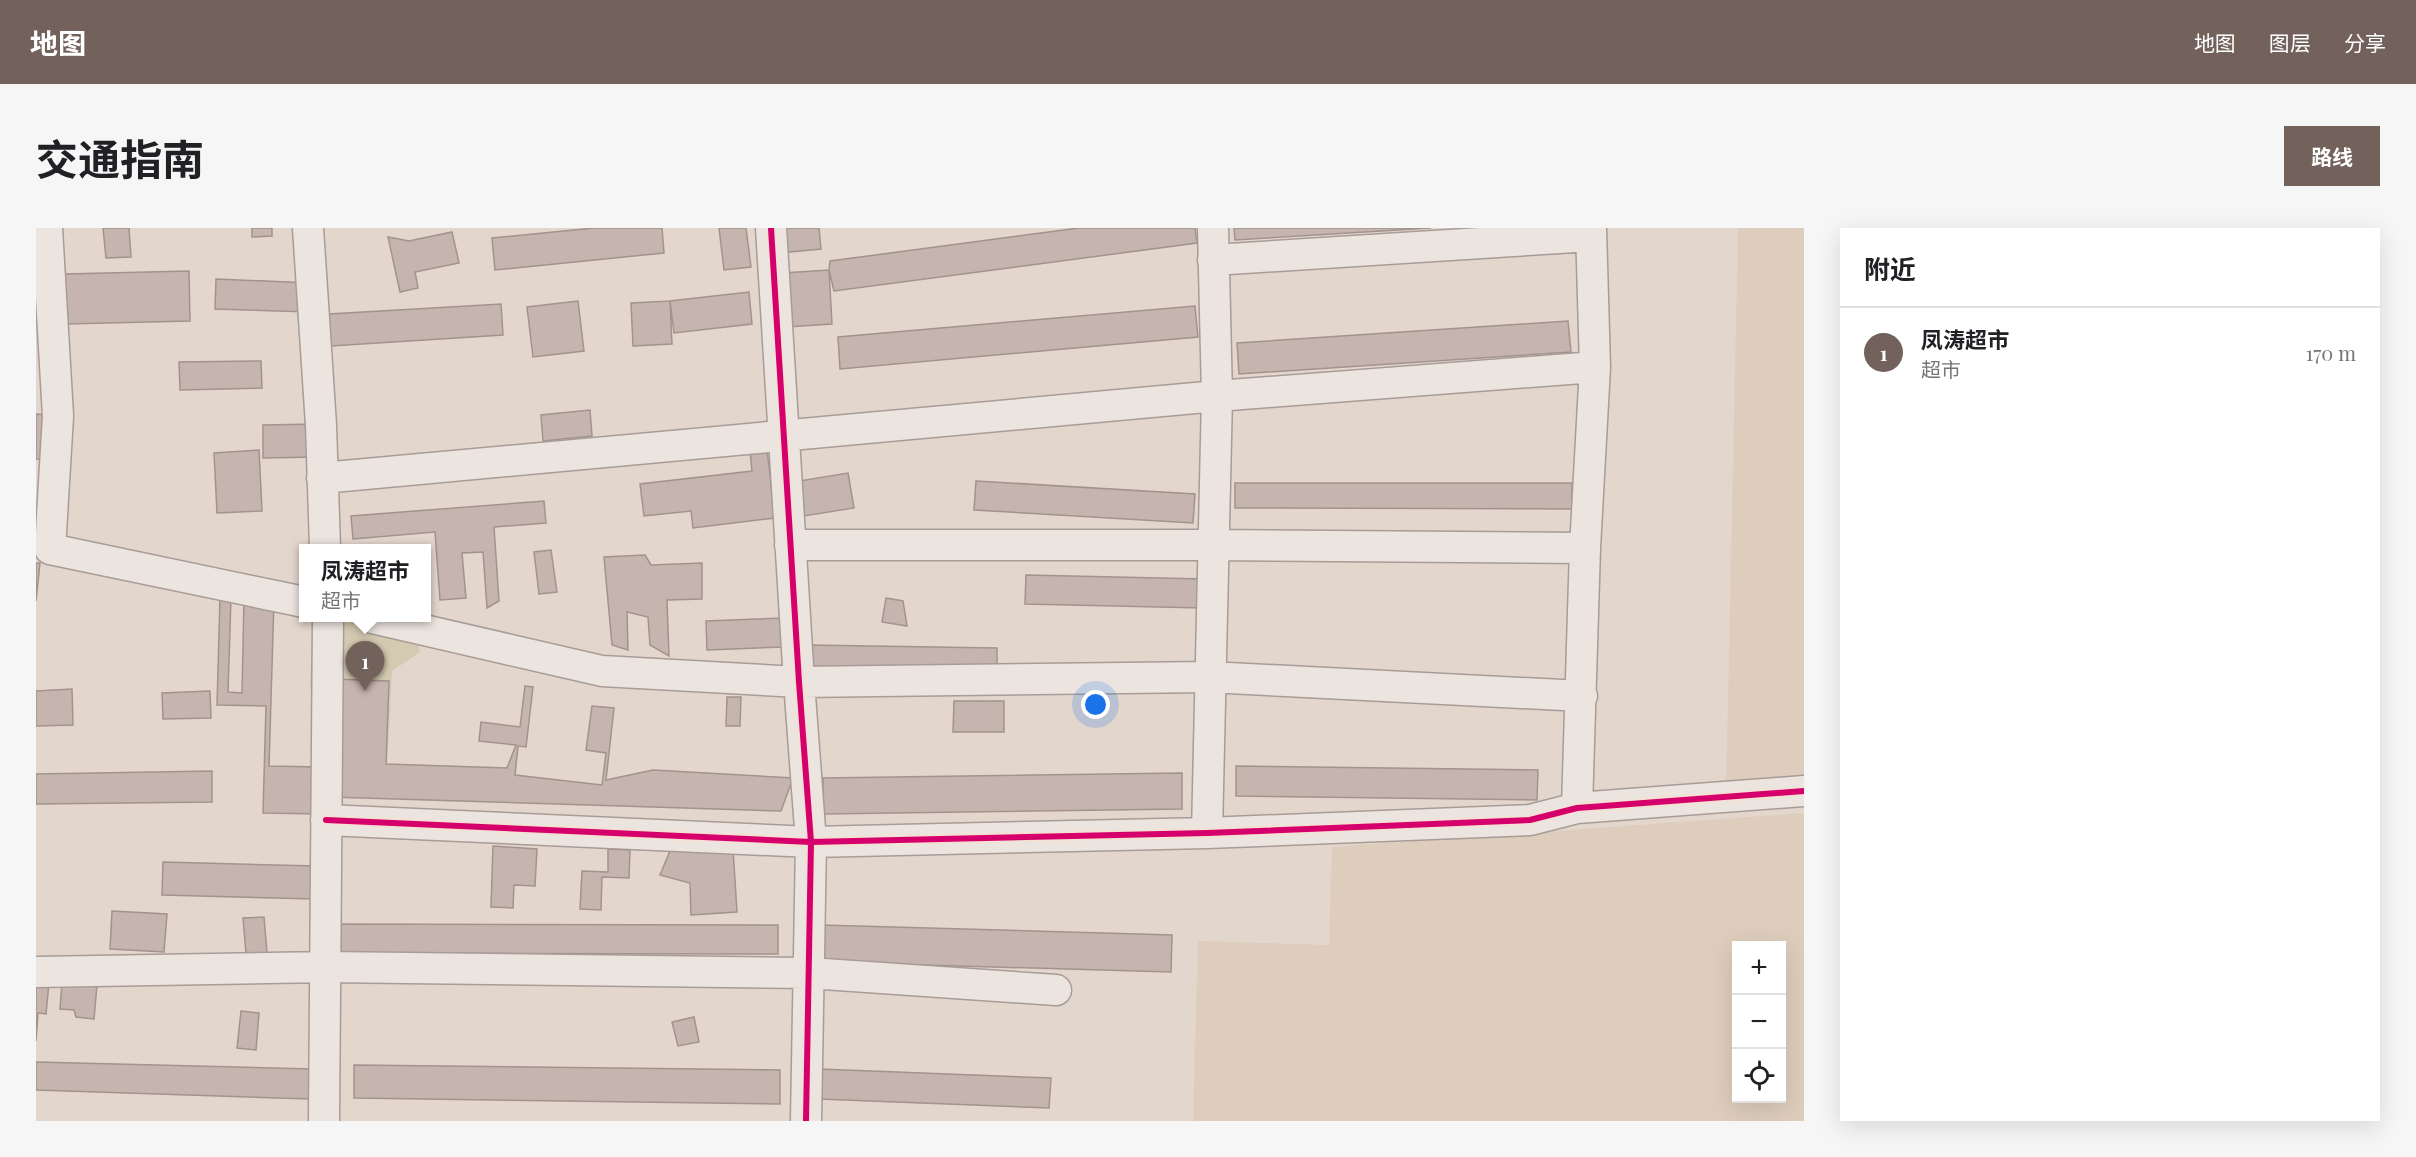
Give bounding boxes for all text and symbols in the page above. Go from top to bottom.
text: 地图 [30,24,86,61]
text: 地图 [2194,28,2236,56]
text: 图层 [2269,28,2311,56]
text: 分享 [2344,28,2386,56]
button: 路线 [2284,126,2380,186]
text: 交通指南 [36,130,204,186]
text: 附近 [1864,251,1916,286]
text: 凤涛超市 [1921,324,2009,354]
text: 1 [1880,339,1887,366]
text: 170 m [2306,339,2356,366]
text: 超市 [1921,355,1961,382]
popup [299,544,431,622]
text: 凤涛超市 [321,555,409,585]
text: 超市 [321,586,361,613]
pin: 1 [346,642,384,691]
your location [1081,690,1110,719]
map controls [1732,941,1786,1103]
button: + [1732,941,1786,995]
button: − [1732,995,1786,1049]
button: locate [1732,1049,1786,1103]

